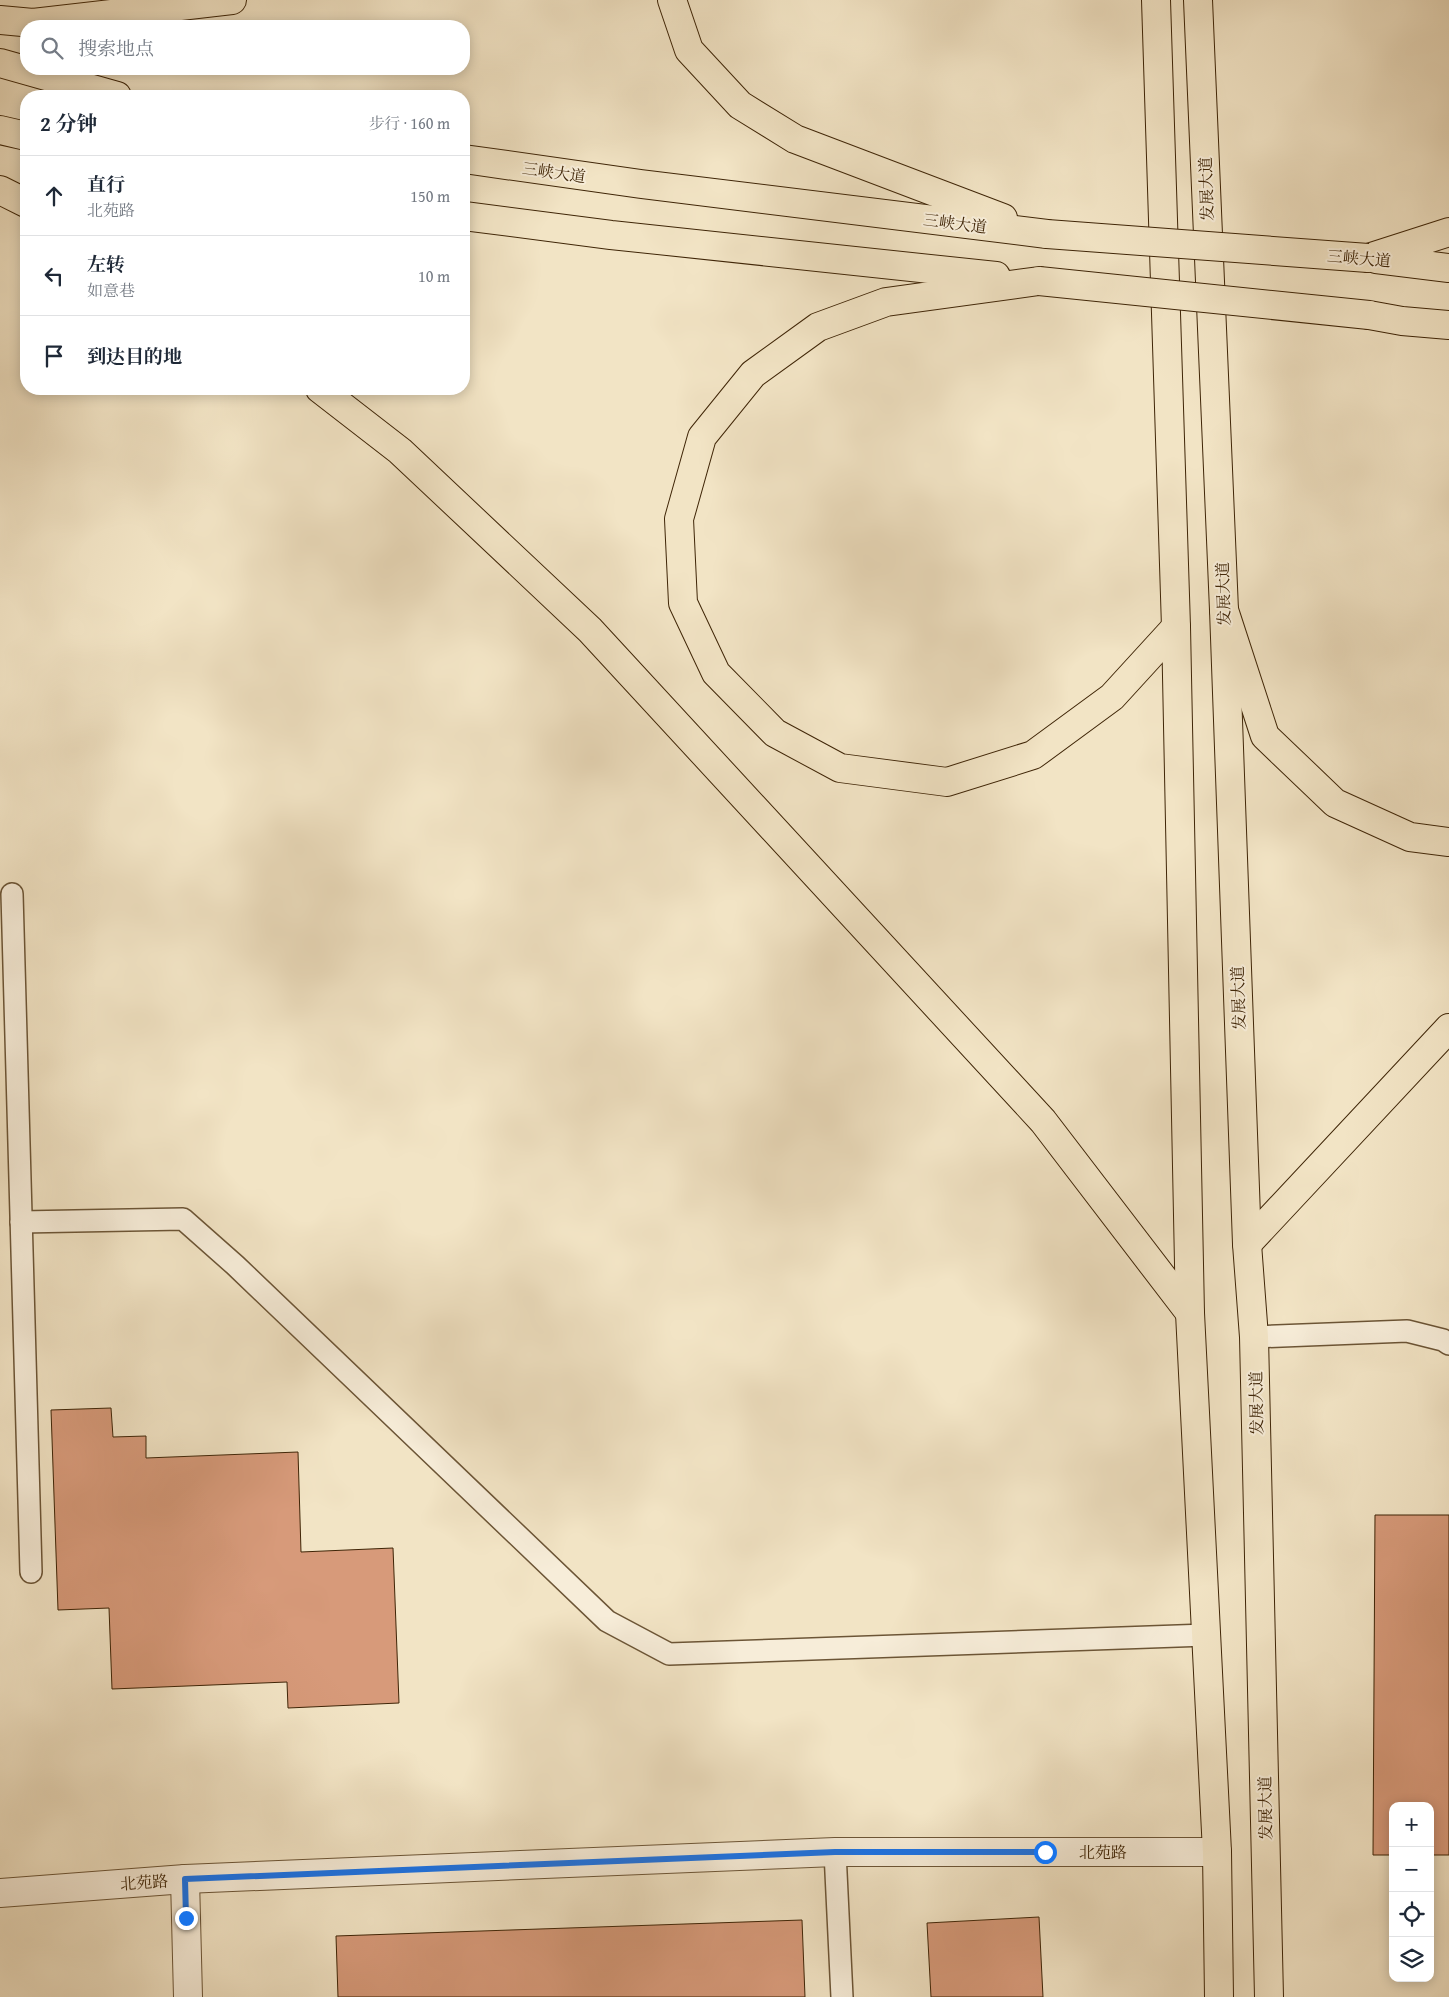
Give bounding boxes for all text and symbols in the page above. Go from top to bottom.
search box [20,20,470,75]
icon: search [38,34,66,62]
text: 搜索地点 [78,34,154,62]
text: 2 分钟 [40,108,98,139]
text: 步行 · 160 m [369,111,450,135]
street label: 三峡大道 [521,156,587,188]
street label: 发展大道 [1193,157,1219,221]
text: 直行 [87,170,125,198]
icon: ahead [40,182,68,210]
text: 150 m [410,184,450,208]
text: 北苑路 [87,198,135,222]
street label: 三峡大道 [922,207,988,239]
street label: 三峡大道 [1326,243,1392,273]
text: 左转 [87,250,125,278]
icon: left [40,262,68,290]
text: 10 m [418,264,450,288]
text: 如意巷 [87,278,135,302]
icon: arrive [40,342,68,370]
text: 到达目的地 [87,342,182,370]
street label: 发展大道 [1210,562,1236,626]
street label: 发展大道 [1225,966,1251,1030]
street label: 发展大道 [1243,1371,1269,1435]
street label: 发展大道 [1252,1776,1278,1840]
map controls [1389,1802,1434,1982]
button: + [1389,1802,1434,1847]
street label: 北苑路 [1079,1840,1127,1864]
route start [1034,1841,1057,1864]
button: − [1389,1847,1434,1892]
street label: 北苑路 [119,1868,169,1896]
button: locate [1389,1892,1434,1937]
route end [175,1907,198,1930]
button: layers [1389,1937,1434,1982]

